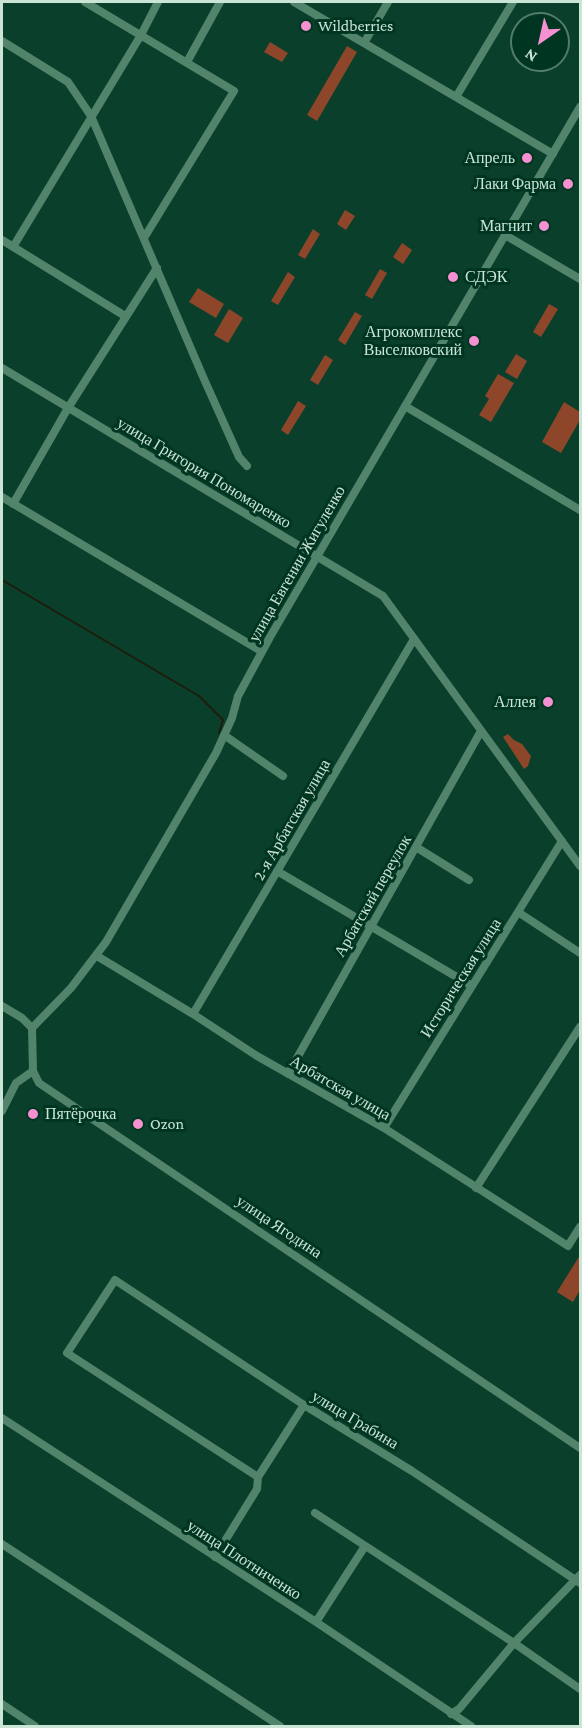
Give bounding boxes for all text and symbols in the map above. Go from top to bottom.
north arrow [510,12,570,72]
place label: Wildberries [318,16,393,36]
marker: Wildberries [299,19,313,33]
text: N [521,46,540,66]
place label: Апрель [464,148,515,168]
marker: Апрель [520,151,534,165]
place label: Лаки Фарма [474,174,556,194]
marker: Лаки Фарма [561,177,575,191]
place label: Магнит [480,216,532,236]
marker: Магнит [537,219,551,233]
place label: СДЭК [465,267,507,287]
marker: СДЭК [446,270,460,284]
place label: Агрокомплекс Выселковский [364,322,462,360]
marker: Агрокомплекс Выселковский [467,334,481,348]
street label: улица Григория Пономаренко [113,413,295,533]
street label: улица Евгении Жигуленко [244,482,350,646]
place label: Аллея [494,692,536,712]
marker: Аллея [541,695,555,709]
street label: 2-я Арбатская улица [249,756,335,884]
street label: Арбатский переулок [330,831,416,961]
street label: Историческая улица [417,915,505,1041]
street label: Арбатская улица [286,1051,394,1125]
place label: Пятёрочка [45,1104,116,1124]
marker: Пятёрочка [26,1107,40,1121]
place label: Ozon [150,1114,184,1134]
marker: Ozon [131,1117,145,1131]
street label: улица Ягодина [232,1191,326,1263]
street label: улица Грабина [308,1386,402,1454]
street label: улица Плотниченко [183,1516,305,1604]

